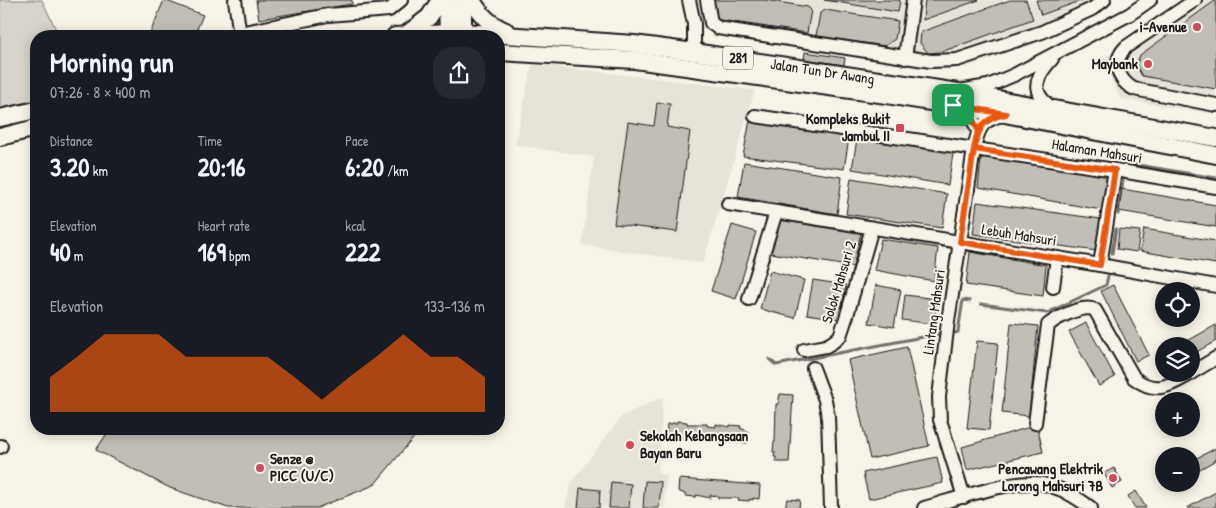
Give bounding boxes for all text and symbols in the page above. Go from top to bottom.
place label: i-Avenue [1140,16,1187,37]
marker: i-Avenue [1191,21,1203,33]
text: Morning run [50,43,174,81]
road number: 281 [723,46,753,70]
button: share [433,47,485,99]
street label: Jalan Tun Dr Awang [769,53,876,89]
place label: Maybank [1092,53,1139,75]
marker: Maybank [1142,58,1154,70]
text: 07:26 · 8 × 400 m [50,81,150,103]
pin [932,84,974,126]
icon: arrive [939,91,967,119]
place label: Kompleks Bukit Jambul II [806,108,891,146]
marker: Kompleks Bukit Jambul II [894,122,906,134]
text: Distance [50,131,93,150]
text: Time [198,131,222,150]
text: Pace [345,131,369,150]
street label: Halaman Mahsuri [1050,133,1144,168]
text: 3.20 [50,150,89,184]
text: 20:16 [198,150,245,184]
text: 6:20 [345,150,384,184]
text: km [89,161,108,180]
text: /km [384,161,409,180]
text: Elevation [50,216,97,235]
text: Heart rate [198,216,250,235]
text: kcal [345,216,366,235]
street label: Lebuh Mahsuri [980,218,1058,251]
text: 40 [50,235,71,269]
text: 169 [198,235,226,269]
text: 222 [345,235,380,269]
street label: Solok Mahsuri 2 [816,238,861,326]
text: m [71,246,83,265]
text: bpm [226,246,250,265]
street label: Lintang Mahsuri [917,268,950,356]
map controls [1155,282,1200,492]
button: locate [1155,282,1200,327]
text: Elevation [50,295,103,317]
text: 133–136 m [424,295,485,317]
button: layers [1155,337,1200,382]
button: + [1155,392,1200,437]
place label: Sekolah Kebangsaan Bayan Baru [640,425,749,464]
marker: Sekolah Kebangsaan Bayan Baru [624,439,636,451]
button: − [1155,447,1200,492]
place label: Senze @ PICC (U/C) [270,448,334,486]
place label: Pencawang Elektrik Lorong Mahsuri 7B [998,458,1104,497]
marker: Senze @ PICC (U/C) [254,462,266,474]
marker: Pencawang Elektrik Lorong Mahsuri 7B [1107,472,1119,484]

